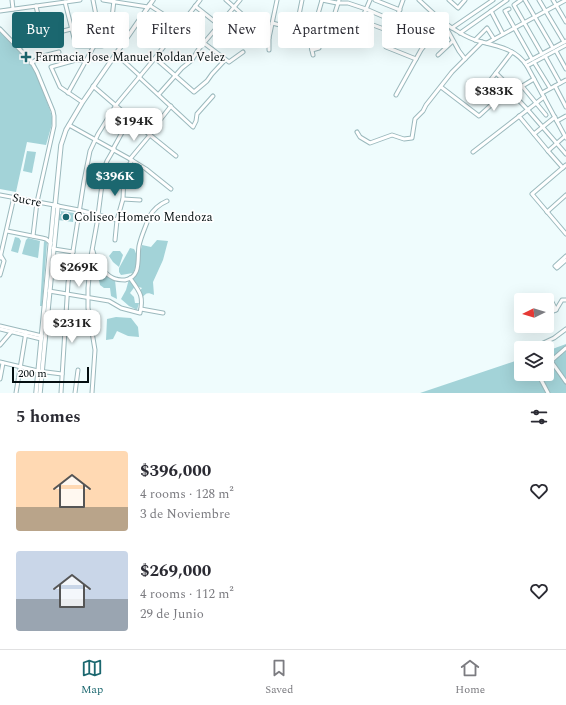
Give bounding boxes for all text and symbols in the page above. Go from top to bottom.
chip: Buy [12,12,64,48]
chip: Rent [72,12,129,48]
chip: Filters [137,12,205,48]
chip: New [213,12,270,48]
chip: Apartment [278,12,374,48]
chip: House [382,12,449,48]
place label: Farmacia Jose Manuel Roldan Velez [35,48,225,67]
marker: Farmacia Jose Manuel Roldan Velez [20,51,32,63]
pin: $383K [466,78,522,112]
text: $383K [474,81,514,101]
pin: $194K [106,108,162,142]
text: $194K [114,111,154,131]
pin: $396K [87,163,143,197]
text: $396K [95,166,135,186]
street label: Sucre [11,188,43,213]
place label: Coliseo Homero Mendoza [74,208,213,227]
marker: Coliseo Homero Mendoza [61,212,71,222]
pin: $269K [51,254,107,288]
text: $269K [59,257,99,277]
north arrow [514,293,554,333]
map controls [514,293,554,381]
pin: $231K [44,310,100,344]
text: $231K [52,313,92,333]
button: layers [514,341,554,381]
scale bar [12,365,89,384]
text: 200 m [18,365,47,382]
text: 5 homes [16,404,81,430]
icon: filters [528,406,550,428]
text: $396,000 [140,458,211,484]
icon: home [48,467,96,515]
icon: heart [528,480,550,502]
text: 4 rooms · 128 m² [140,484,234,504]
text: 3 de Noviembre [140,504,230,524]
text: $269,000 [140,558,211,584]
icon: home [48,567,96,615]
icon: heart [528,580,550,602]
text: 4 rooms · 112 m² [140,584,234,604]
text: 29 de Junio [140,604,204,624]
tab: Map [81,657,103,698]
tab: Saved [265,657,293,698]
tab: Home [455,657,485,698]

